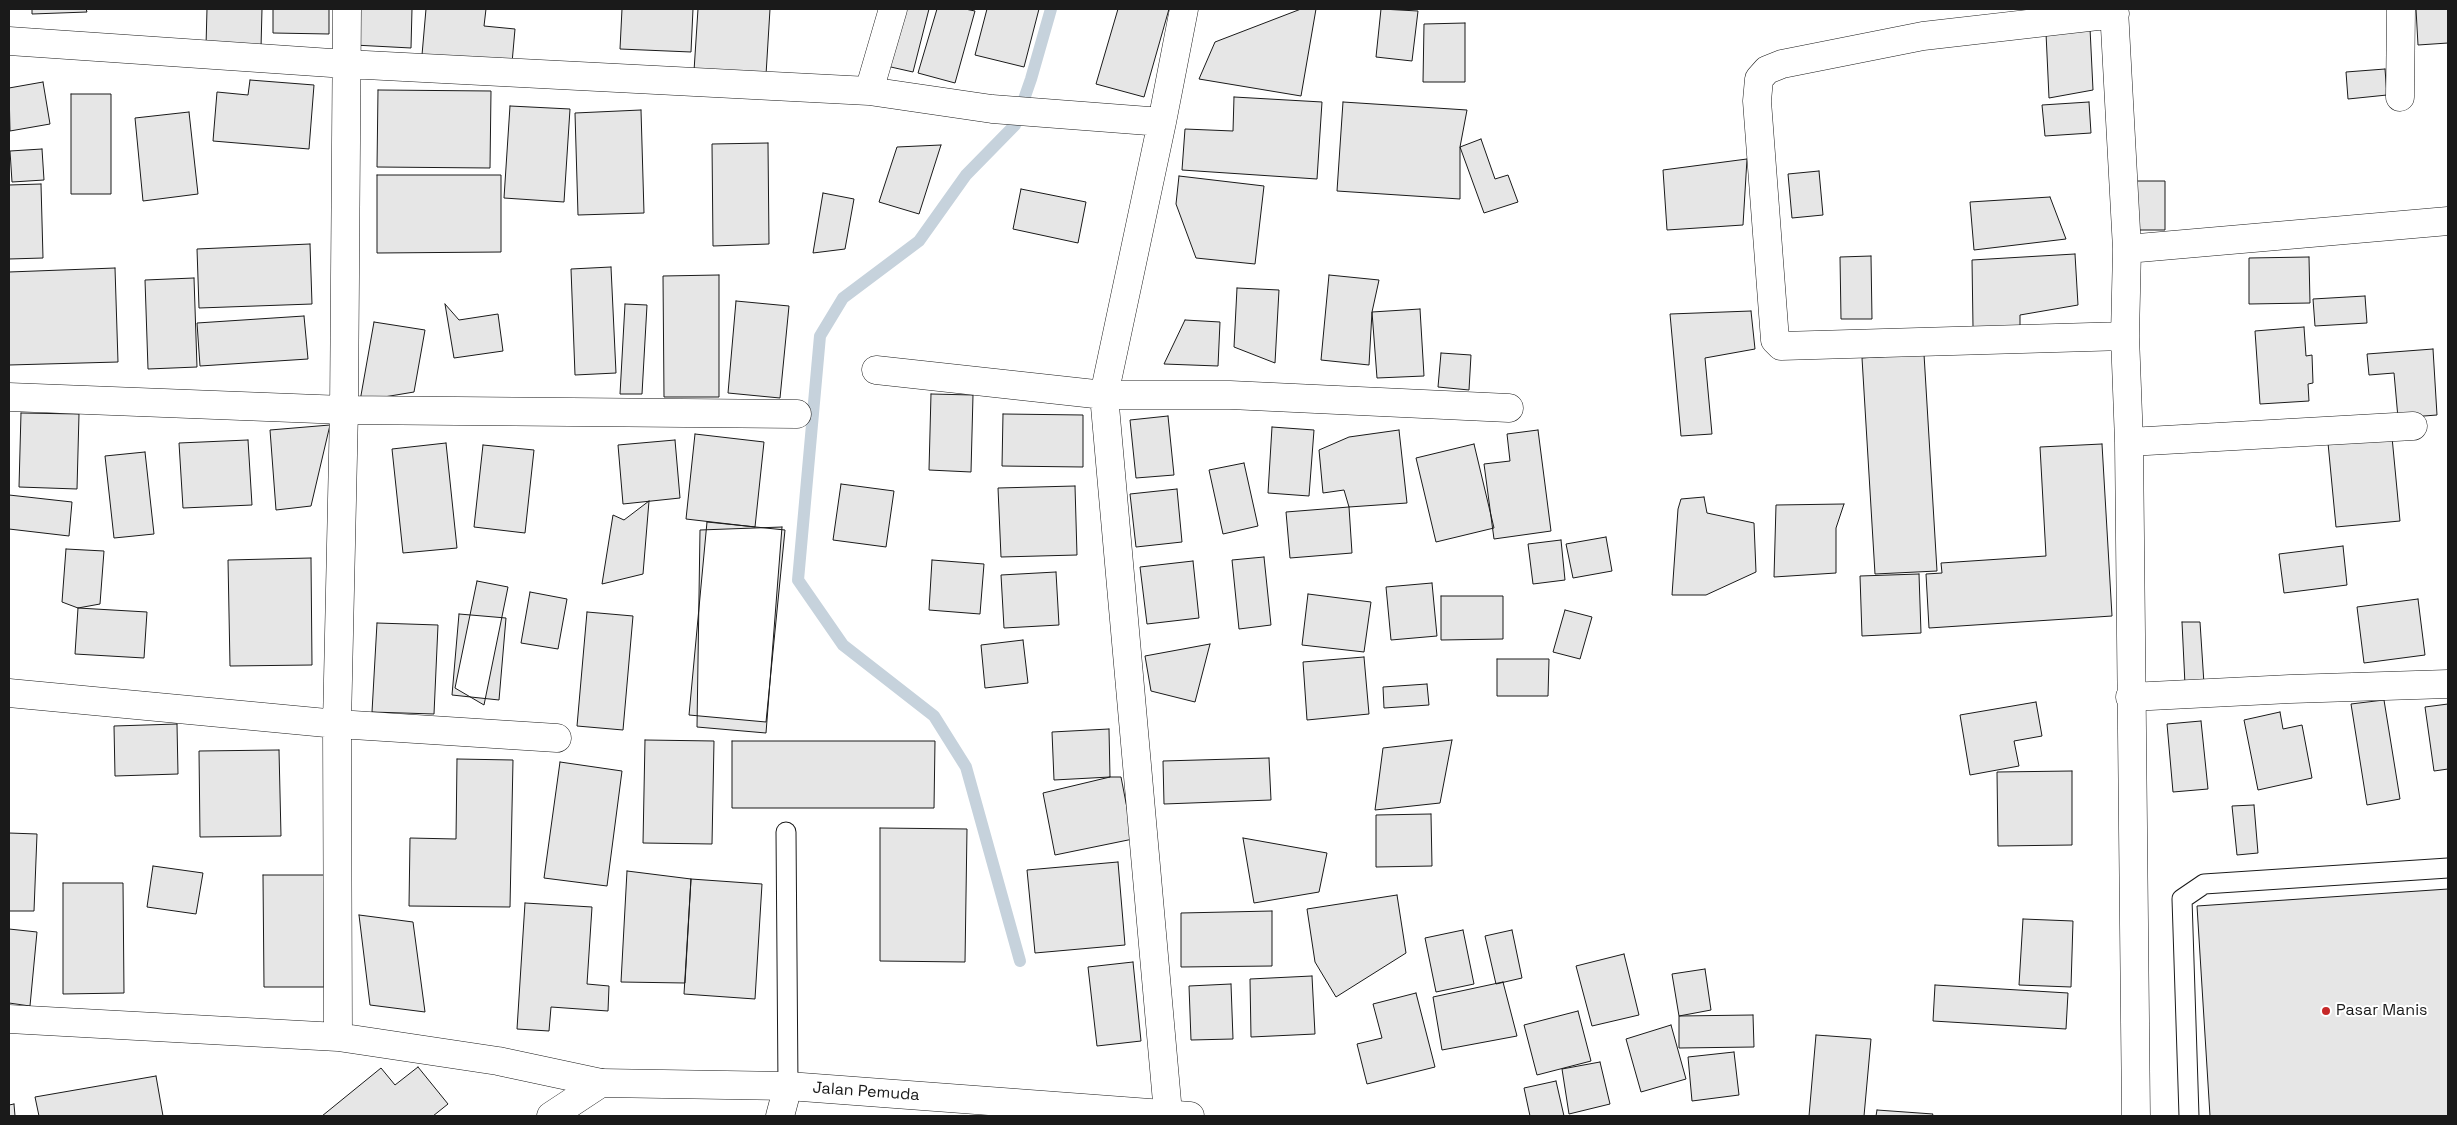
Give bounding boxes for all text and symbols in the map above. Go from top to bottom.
place label: Pasar Manis [2336,1001,2427,1021]
marker: Pasar Manis [2320,1005,2332,1017]
street label: Jalan Pemuda [812,1079,920,1105]

